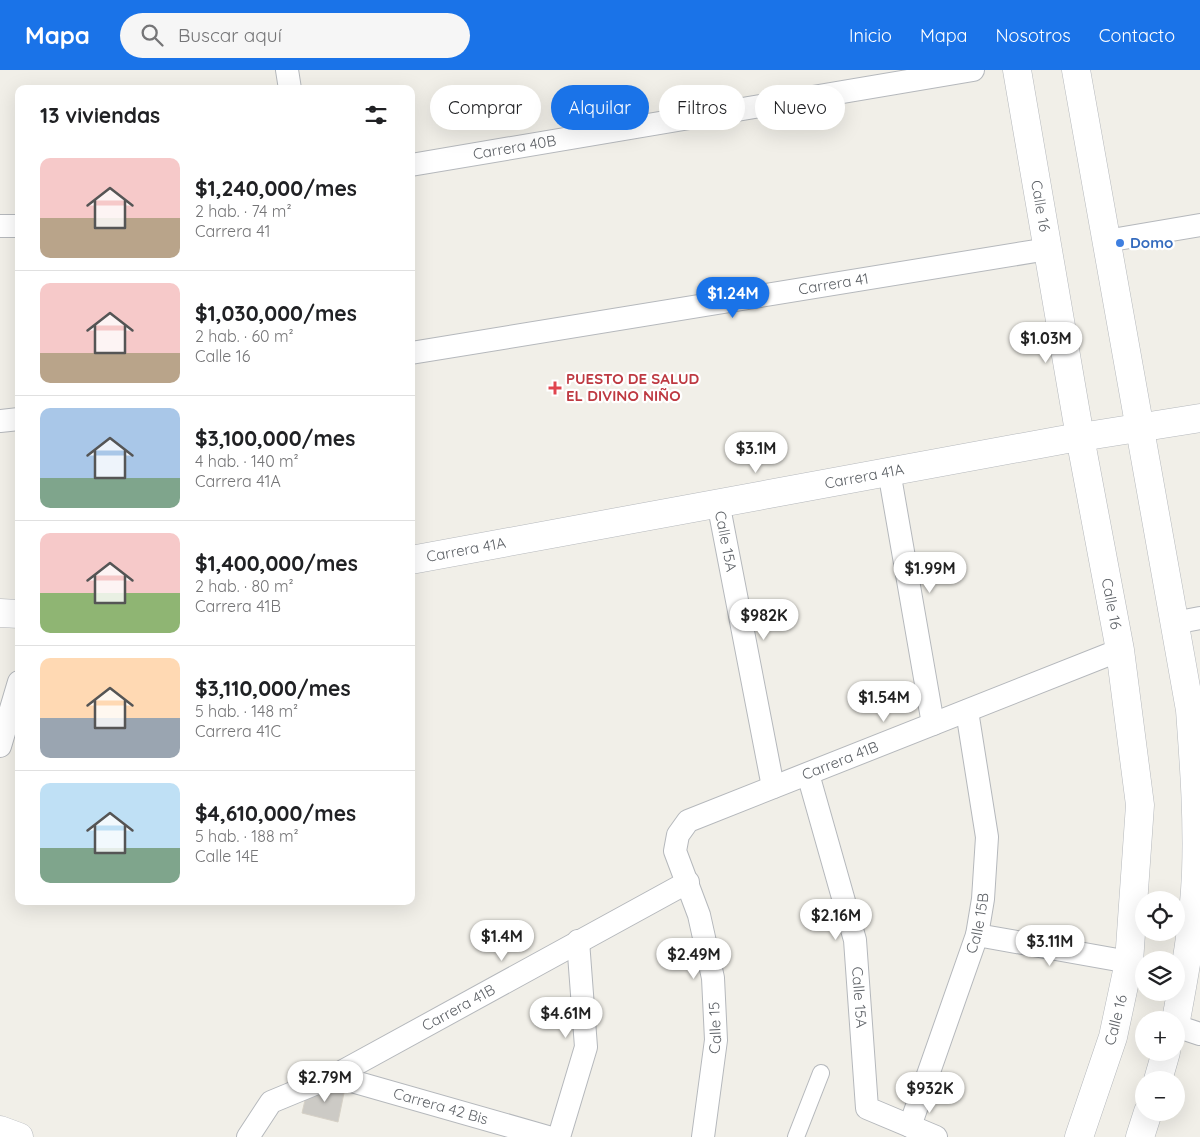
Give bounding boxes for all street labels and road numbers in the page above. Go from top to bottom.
street label: Carrera 40B [471,131,558,163]
street label: Calle 16 [1027,179,1055,233]
street label: Carrera 41 [797,268,870,299]
street label: Carrera 41A [823,459,906,493]
street label: Calle 15A [711,509,741,574]
street label: Carrera 41A [425,533,508,566]
street label: Calle 16 [1098,576,1126,631]
street label: Carrera 41B [799,737,881,784]
street label: Calle 15B [961,892,992,956]
street label: Calle 15A [848,966,871,1029]
street label: Carrera 41B [418,980,498,1035]
street label: Calle 16 [1100,992,1131,1047]
street label: Calle 15 [704,1001,725,1055]
street label: Carrera 42 Bis [391,1083,491,1128]

